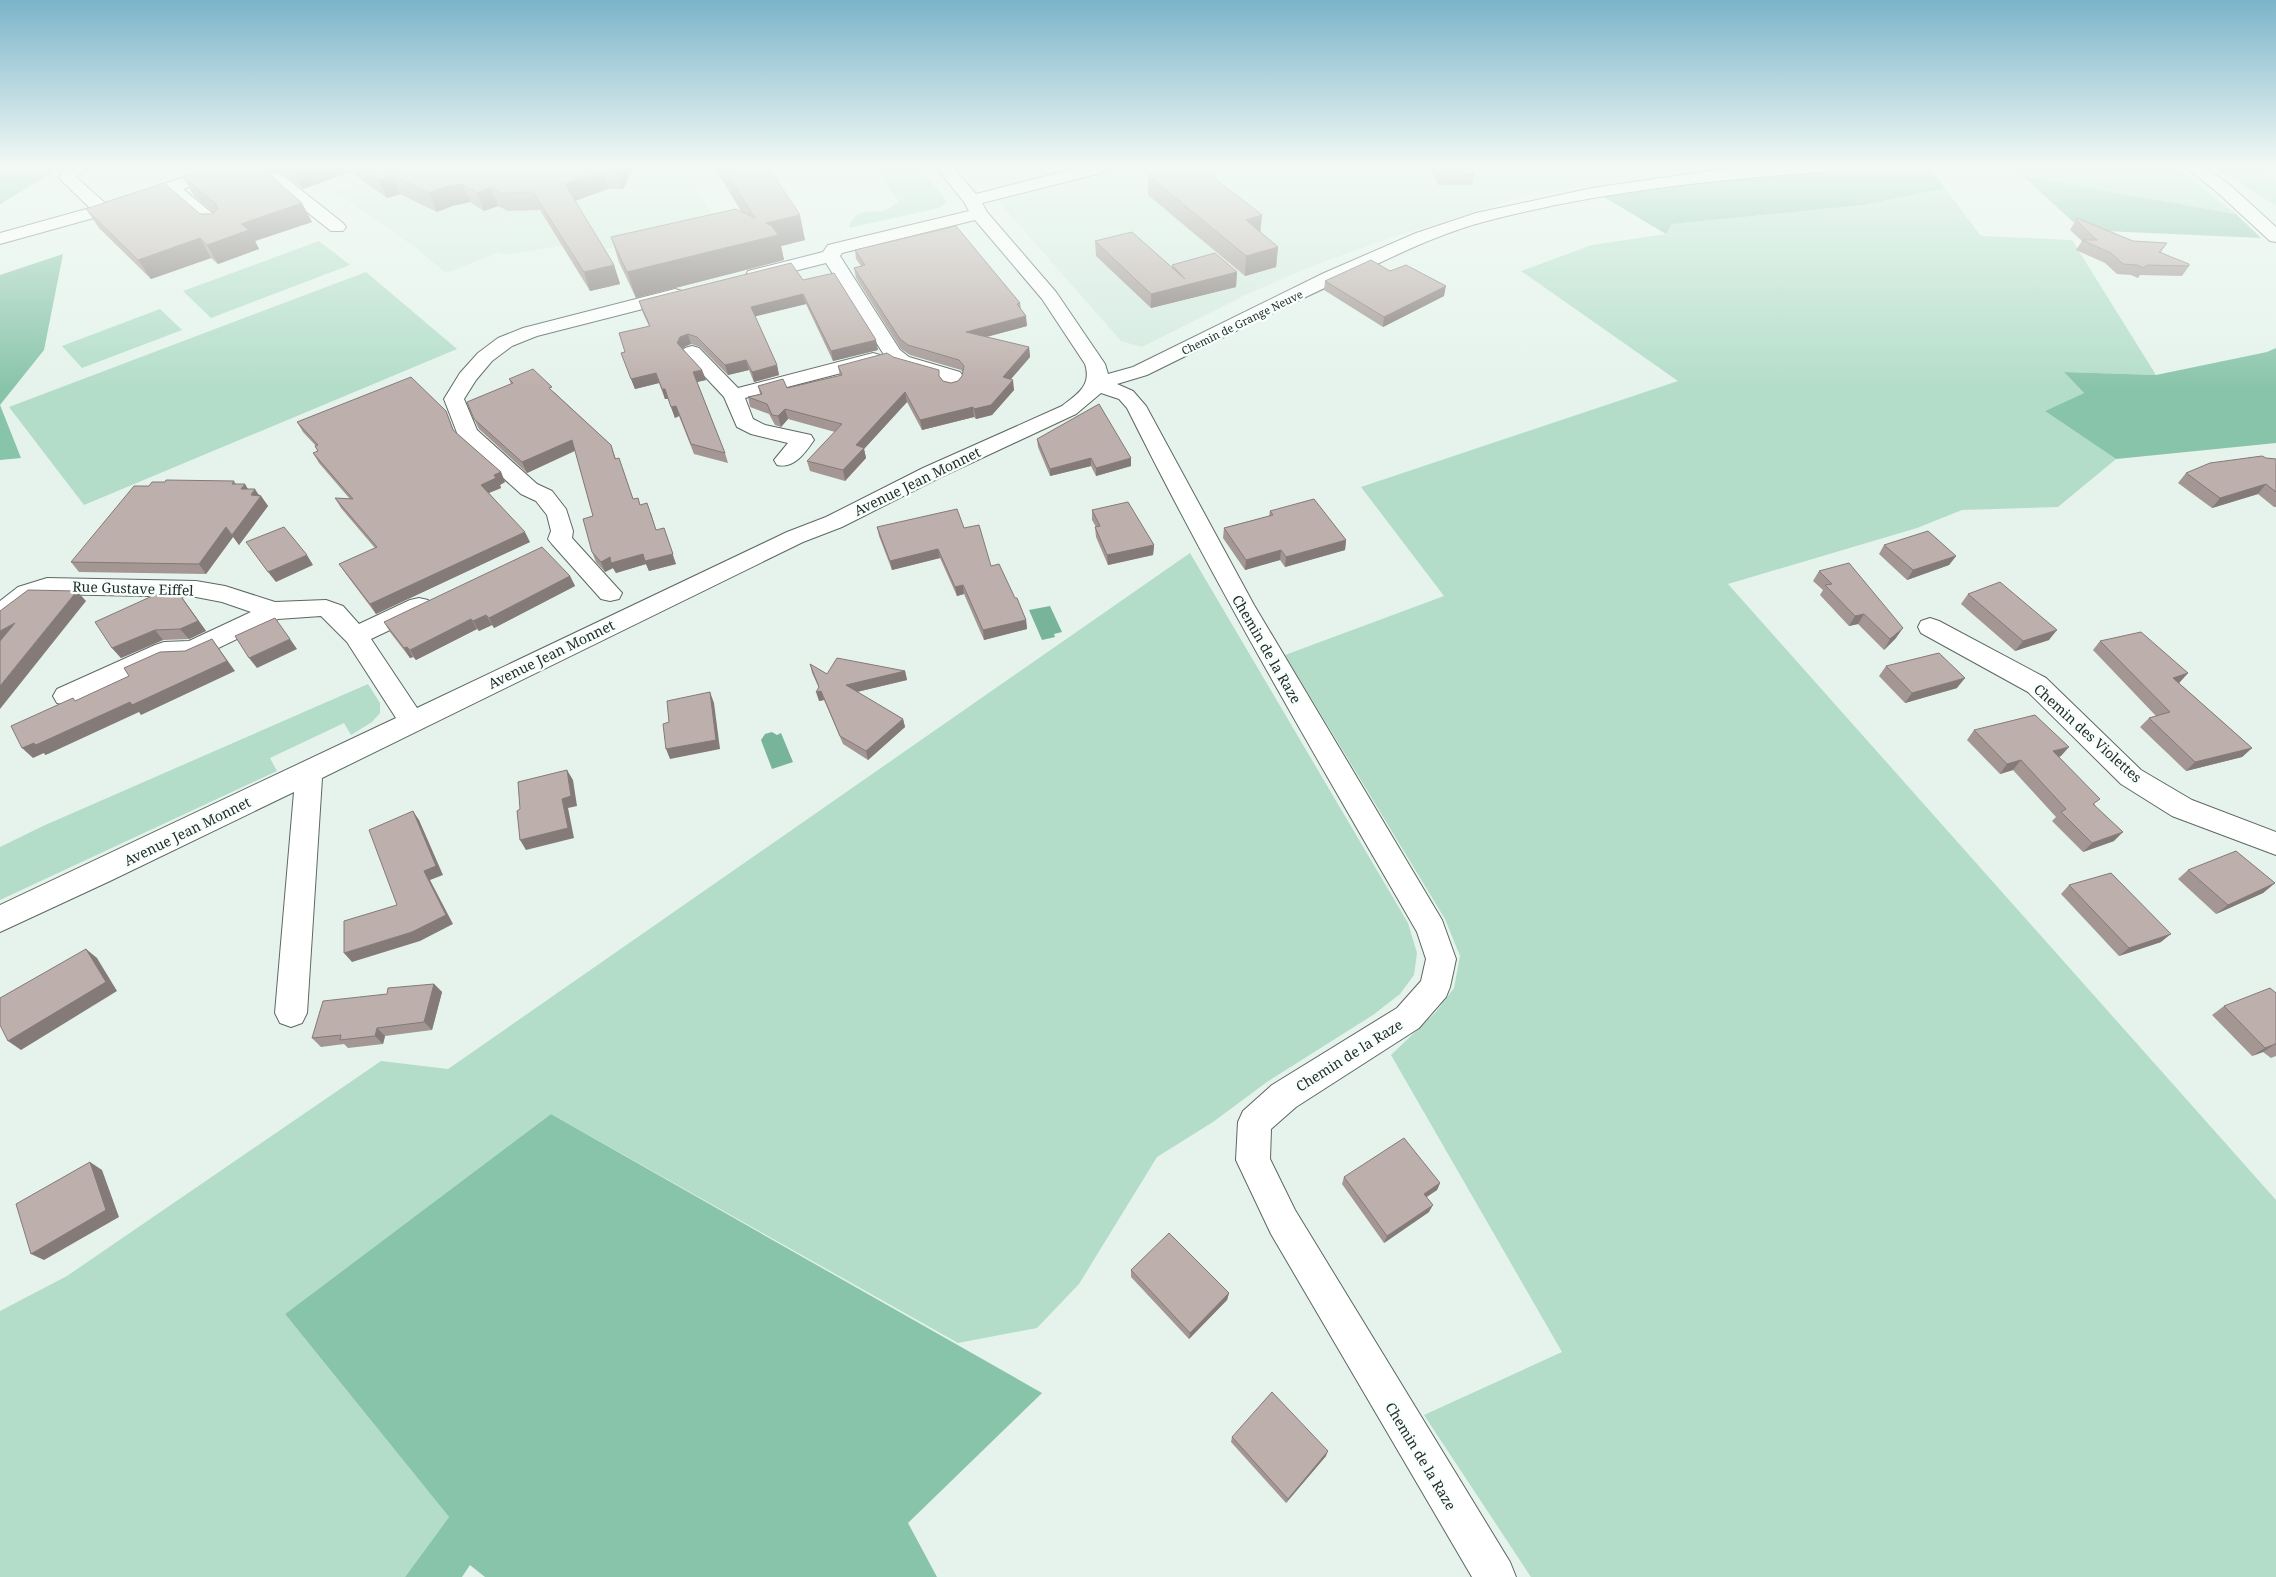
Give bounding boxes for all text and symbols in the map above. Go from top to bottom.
street label: Chemin de Grange Neuve [1179,286,1305,358]
street label: Avenue Jean Monnet [851,442,983,520]
street label: Rue Gustave Eiffel [72,576,195,600]
street label: Chemin de la Raze [1228,591,1306,707]
street label: Avenue Jean Monnet [485,615,617,693]
street label: Chemin des Violettes [2030,679,2146,787]
street label: Avenue Jean Monnet [121,792,253,870]
street label: Chemin de la Raze [1292,1014,1406,1096]
street label: Chemin de la Raze [1381,1399,1461,1513]

